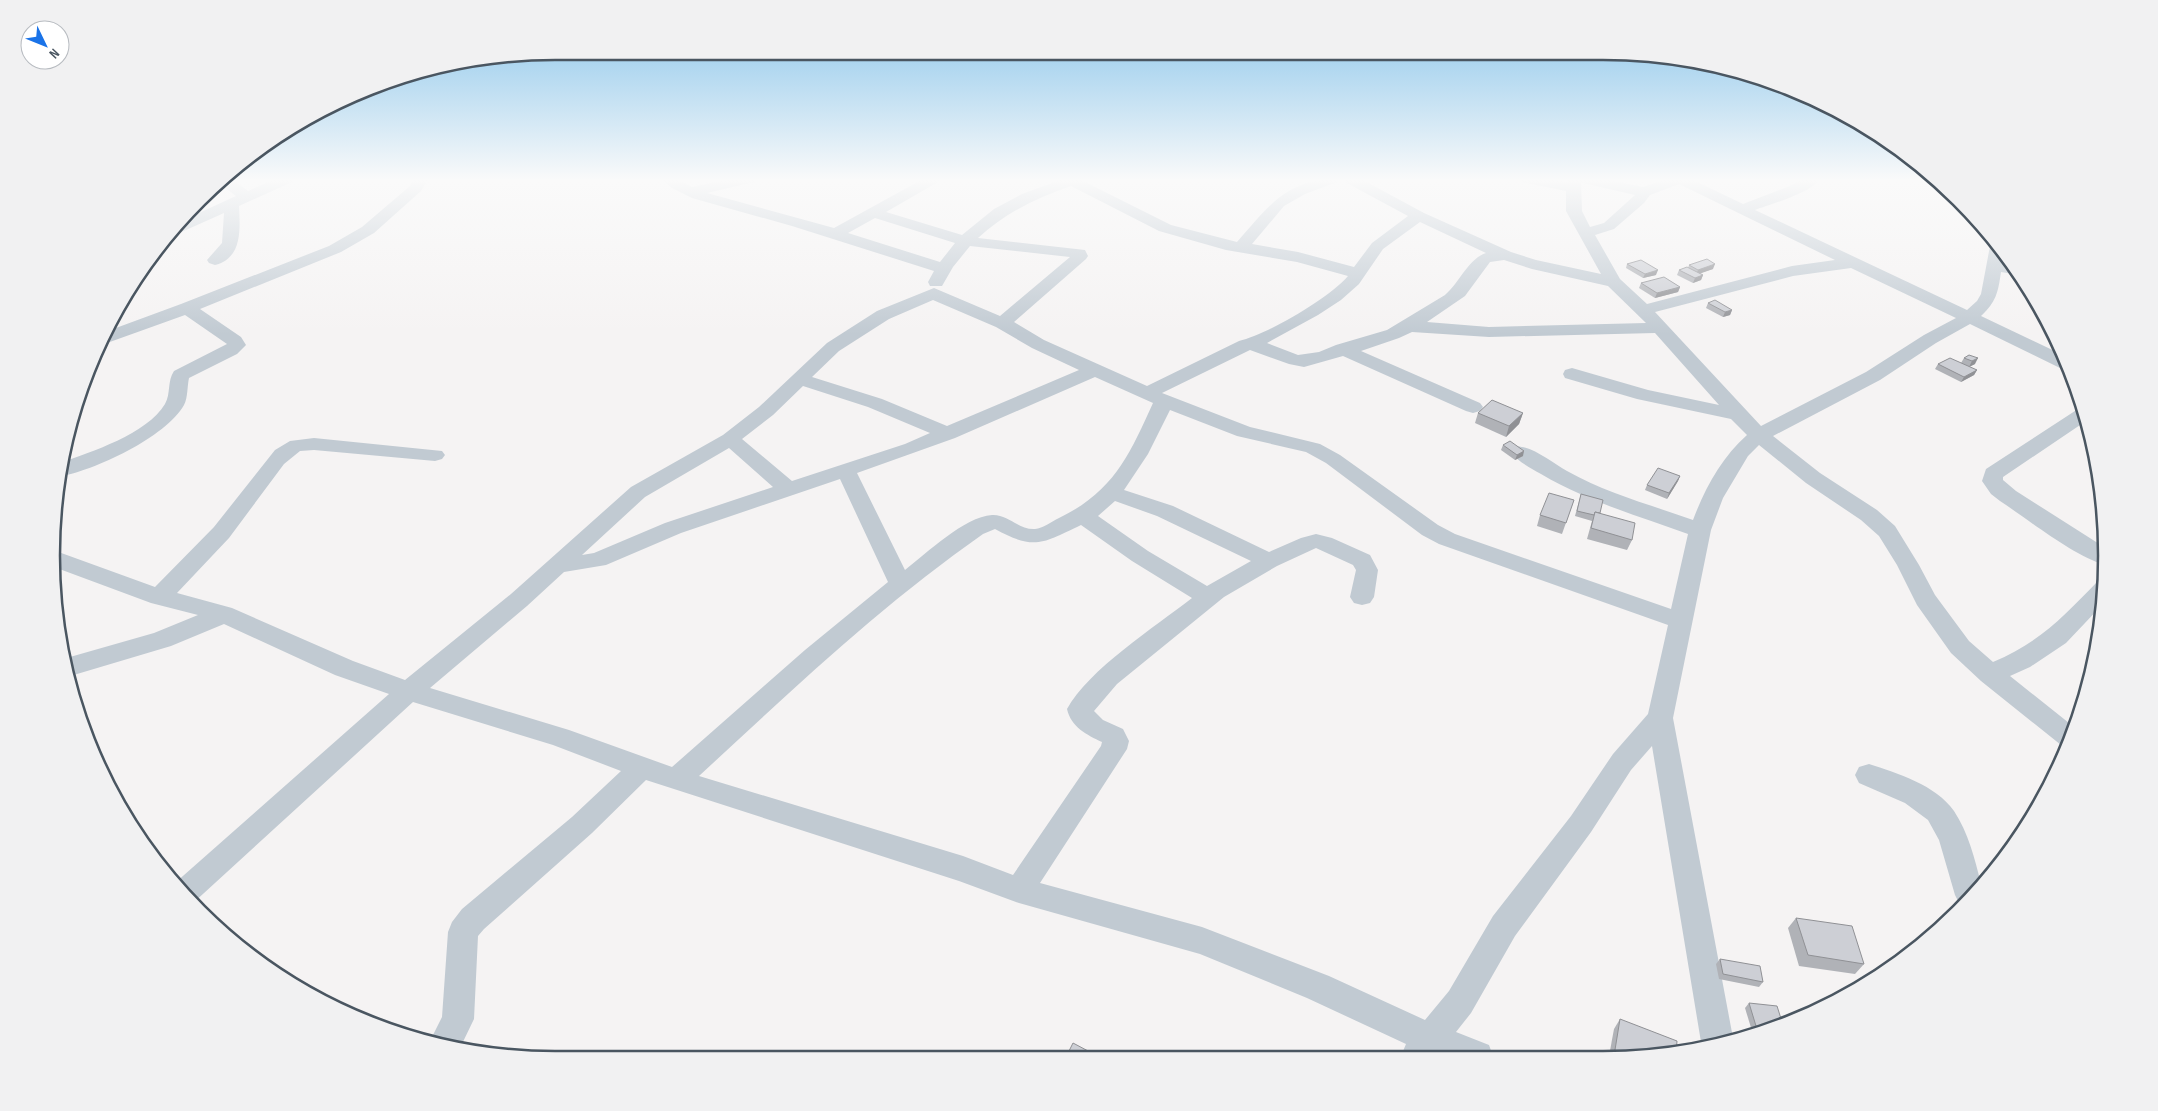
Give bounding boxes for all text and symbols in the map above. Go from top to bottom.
north arrow [20,20,70,70]
text: N [45,45,63,62]

